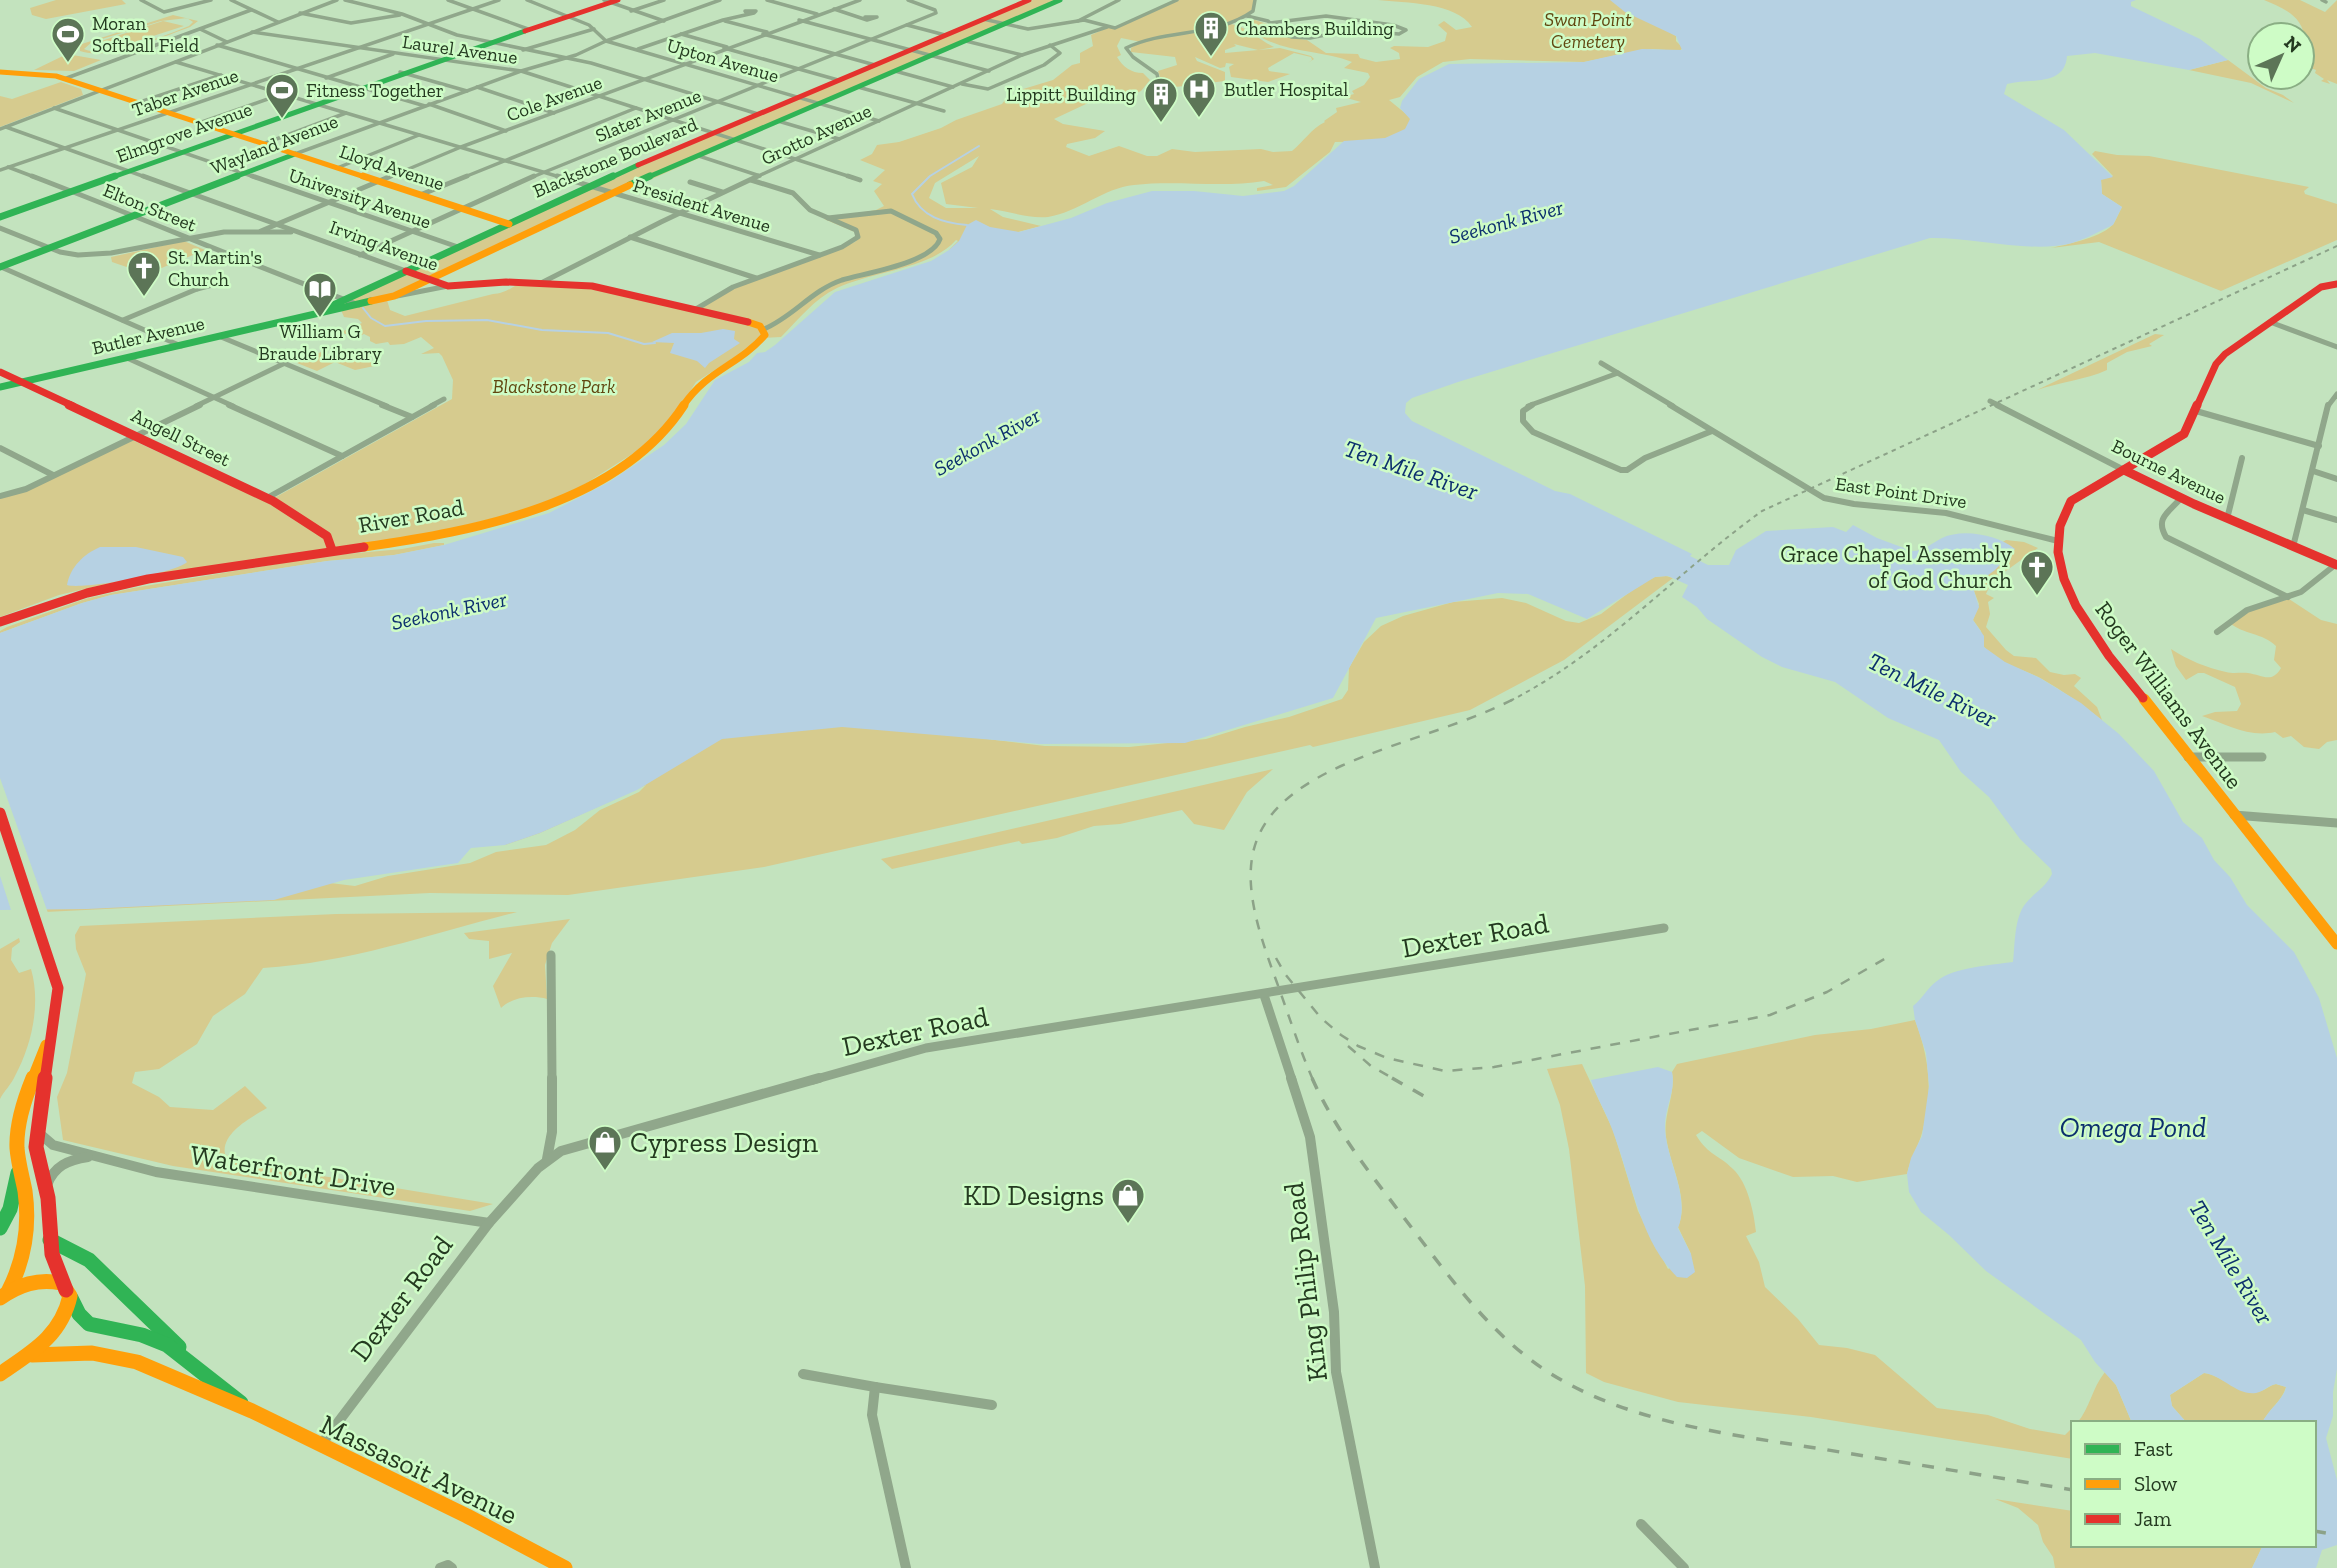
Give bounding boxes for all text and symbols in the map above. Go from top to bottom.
park label: Swan Point Cemetery [1544,8,1632,53]
building icon: Chambers Building [1192,9,1230,58]
place label: Moran Softball Field [92,12,200,57]
sports icon: Moran Softball Field [49,15,87,64]
place label: Chambers Building [1236,17,1394,40]
north arrow [2246,21,2316,91]
street label: Laurel Avenue [401,30,519,69]
text: N [2279,31,2306,58]
street label: Upton Avenue [664,34,782,87]
street label: Taber Avenue [129,63,241,121]
hospital icon: Butler Hospital [1180,70,1218,119]
sports icon: Fitness Together [263,71,301,120]
street label: Cole Avenue [503,71,605,126]
building icon: Lippitt Building [1142,75,1180,124]
place label: Butler Hospital [1224,78,1348,101]
place label: Fitness Together [306,79,444,102]
place label: Lippitt Building [1006,83,1137,106]
street label: Slater Avenue [592,84,704,147]
street label: Elmgrove Avenue [113,97,255,168]
street label: Grotto Avenue [758,99,875,170]
street label: Wayland Avenue [207,110,341,179]
street label: Blackstone Boulevard [530,112,701,202]
street label: Lloyd Avenue [337,140,447,195]
street label: University Avenue [286,163,434,234]
street label: President Avenue [630,174,774,237]
street label: Elton Street [100,178,200,237]
water label: Seekonk River [1446,194,1567,249]
street label: Irving Avenue [326,215,442,276]
place label: St. Martin's Church [168,246,262,291]
church icon: St. Martin's Church [125,249,163,298]
library icon: William G Braude Library [301,270,339,319]
street label: Butler Avenue [90,311,207,360]
place label: William G Braude Library [258,320,382,365]
park label: Blackstone Park [492,375,616,398]
water label: Seekonk River [929,402,1045,481]
street label: Angell Street [128,404,234,471]
water label: Ten Mile River [1341,433,1482,506]
street label: Bourne Avenue [2108,434,2229,509]
street label: East Point Drive [1834,472,1968,513]
street label: River Road [356,493,466,539]
place label: Grace Chapel Assembly of God Church [1780,540,2012,594]
church icon: Grace Chapel Assembly of God Church [2018,548,2056,597]
water label: Seekonk River [389,586,510,635]
street label: Roger Williams Avenue [2089,596,2249,794]
water label: Ten Mile River [1863,646,2002,733]
street label: Dexter Road [1399,906,1551,965]
street label: Dexter Road [839,1000,991,1063]
water label: Omega Pond [2060,1111,2206,1144]
shop icon: Cypress Design [586,1123,624,1172]
place label: Cypress Design [630,1126,818,1159]
street label: Waterfront Drive [188,1138,398,1203]
shop icon: KD Designs [1109,1176,1147,1225]
place label: KD Designs [963,1179,1104,1212]
street label: King Philip Road [1277,1180,1334,1383]
water label: Ten Mile River [2183,1195,2280,1330]
street label: Dexter Road [344,1229,459,1368]
street label: Massasoit Avenue [315,1407,523,1531]
legend [2071,1421,2316,1547]
text: Fast [2134,1436,2173,1461]
text: Slow [2134,1471,2177,1496]
text: Jam [2134,1506,2171,1531]

